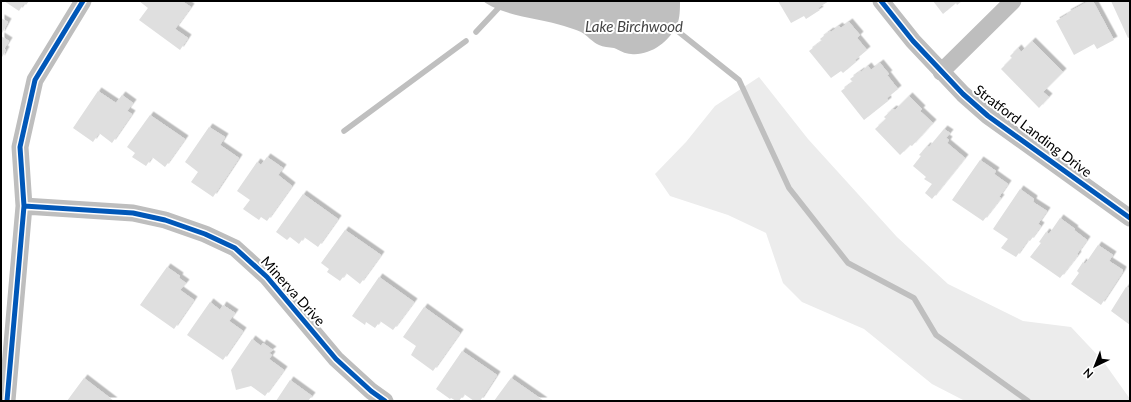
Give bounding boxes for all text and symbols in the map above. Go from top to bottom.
water label: Lake Birchwood [585,17,683,35]
street label: Stratford Landing Drive [971,81,1096,180]
street label: Minerva Drive [258,252,329,329]
north arrow [1075,346,1115,386]
text: N [1080,366,1095,381]

